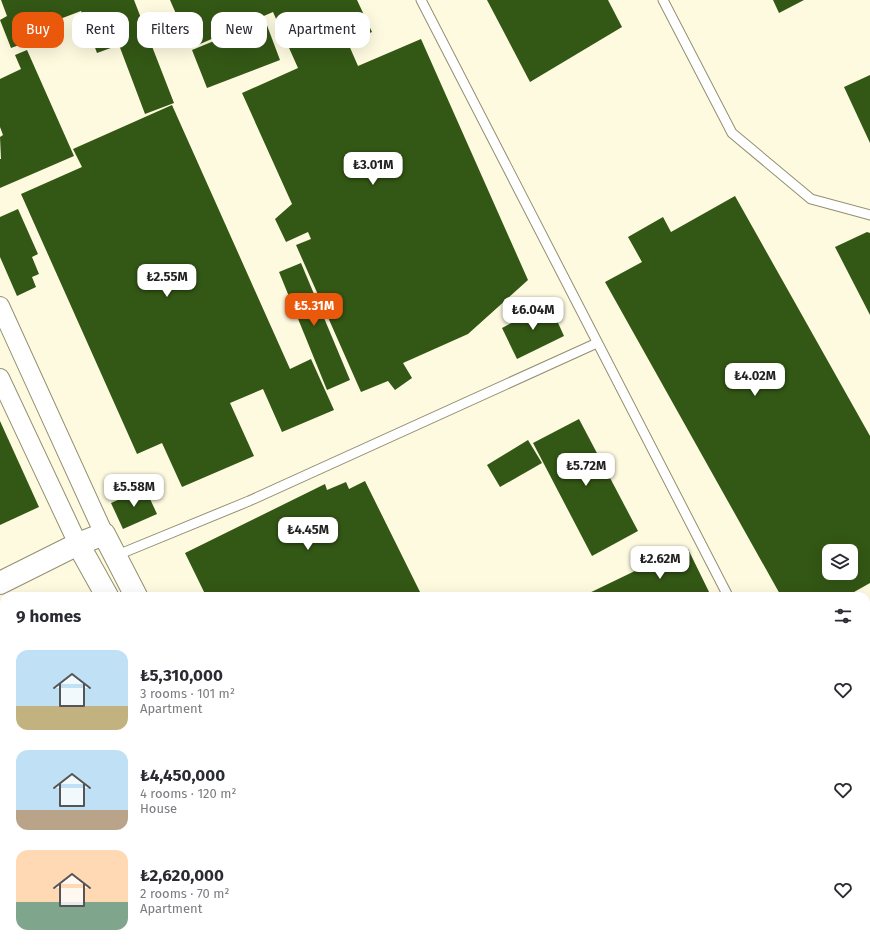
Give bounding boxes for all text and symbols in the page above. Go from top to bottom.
chip: Buy [12,12,64,48]
chip: Rent [72,12,129,48]
chip: Filters [137,12,203,48]
chip: New [211,12,267,48]
chip: Apartment [275,12,370,48]
pin: ₺3.01M [340,152,406,186]
text: ₺3.01M [353,157,393,172]
pin: ₺2.55M [134,264,200,298]
text: ₺2.55M [146,269,188,284]
pin: ₺5.31M [281,293,347,327]
pin: ₺6.04M [500,297,566,331]
text: ₺5.31M [294,298,334,313]
text: ₺6.04M [512,302,554,317]
pin: ₺4.02M [722,363,788,397]
text: ₺4.02M [734,368,776,383]
pin: ₺5.72M [553,453,619,487]
text: ₺5.72M [566,458,606,473]
pin: ₺5.58M [101,474,167,508]
text: ₺5.58M [113,479,155,494]
pin: ₺4.45M [275,517,341,551]
text: ₺4.45M [287,522,329,537]
map controls [822,544,858,580]
button: layers [822,544,858,580]
pin: ₺2.62M [627,546,693,580]
text: ₺2.62M [639,551,681,566]
icon: filters [832,605,854,627]
text: 9 homes [16,606,81,627]
text: ₺5,310,000 [140,665,223,686]
icon: home [48,666,96,714]
icon: heart [832,679,854,701]
text: 3 rooms · 101 m² [140,686,235,701]
text: Apartment [140,701,202,716]
text: ₺4,450,000 [140,765,225,786]
icon: home [48,766,96,814]
icon: heart [832,779,854,801]
text: 4 rooms · 120 m² [140,786,236,801]
text: House [140,801,177,816]
text: ₺2,620,000 [140,865,224,886]
icon: home [48,866,96,914]
icon: heart [832,879,854,901]
text: 2 rooms · 70 m² [140,886,230,901]
text: Apartment [140,901,202,916]

